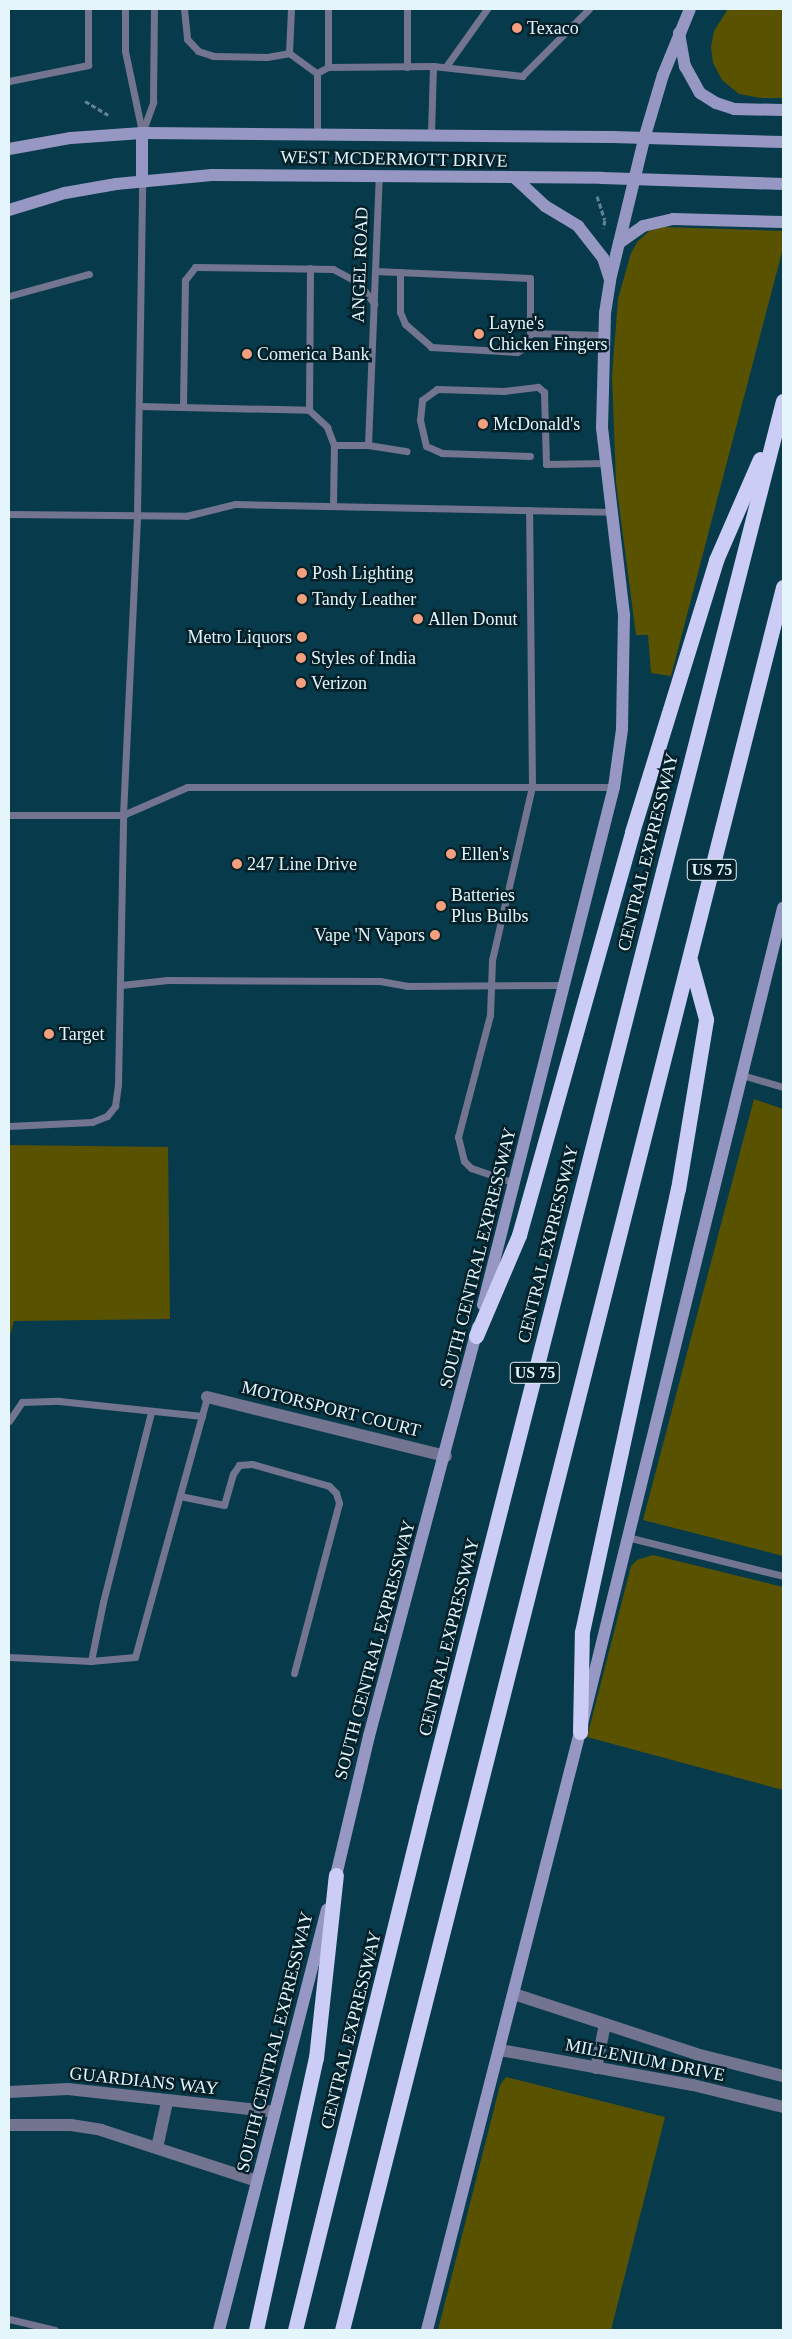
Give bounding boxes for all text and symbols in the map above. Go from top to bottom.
place label: Texaco [527,17,579,39]
marker: Texaco [511,22,523,34]
street label: WEST MCDERMOTT DRIVE [280,146,508,172]
street label: ANGEL ROAD [347,206,373,324]
place label: Layne's Chicken Fingers [489,313,607,356]
marker: Layne's Chicken Fingers [473,328,485,340]
place label: Comerica Bank [257,343,369,365]
marker: Comerica Bank [241,348,253,360]
place label: McDonald's [493,413,580,435]
marker: McDonald's [477,418,489,430]
place label: Posh Lighting [312,562,414,584]
marker: Posh Lighting [296,567,308,579]
place label: Tandy Leather [312,588,416,610]
marker: Tandy Leather [296,593,308,605]
place label: Allen Donut [428,608,517,630]
marker: Allen Donut [412,613,424,625]
place label: Metro Liquors [188,626,292,648]
marker: Metro Liquors [296,631,308,643]
place label: Styles of India [311,647,416,669]
marker: Styles of India [295,652,307,664]
place label: Verizon [311,672,367,694]
marker: Verizon [295,677,307,689]
street label: CENTRAL EXPRESSWAY [613,750,683,954]
place label: Ellen's [461,843,509,865]
marker: Ellen's [445,848,457,860]
place label: 247 Line Drive [247,853,357,875]
road number: US 75 [686,856,738,884]
marker: 247 Line Drive [231,858,243,870]
place label: Batteries Plus Bulbs [451,885,529,928]
marker: Batteries Plus Bulbs [435,900,447,912]
place label: Vape 'N Vapors [314,924,425,946]
marker: Vape 'N Vapors [429,929,441,941]
place label: Target [59,1023,104,1045]
marker: Target [43,1028,55,1040]
street label: SOUTH CENTRAL EXPRESSWAY [435,1125,521,1391]
street label: CENTRAL EXPRESSWAY [513,1142,583,1346]
road number: US 75 [509,1360,561,1386]
street label: MOTORSPORT COURT [239,1376,423,1442]
street label: SOUTH CENTRAL EXPRESSWAY [330,1518,420,1782]
street label: CENTRAL EXPRESSWAY [414,1535,484,1739]
street label: SOUTH CENTRAL EXPRESSWAY [232,1909,318,2175]
street label: CENTRAL EXPRESSWAY [316,1928,386,2132]
street label: MILLENIUM DRIVE [563,2034,727,2086]
street label: GUARDIANS WAY [68,2062,220,2100]

